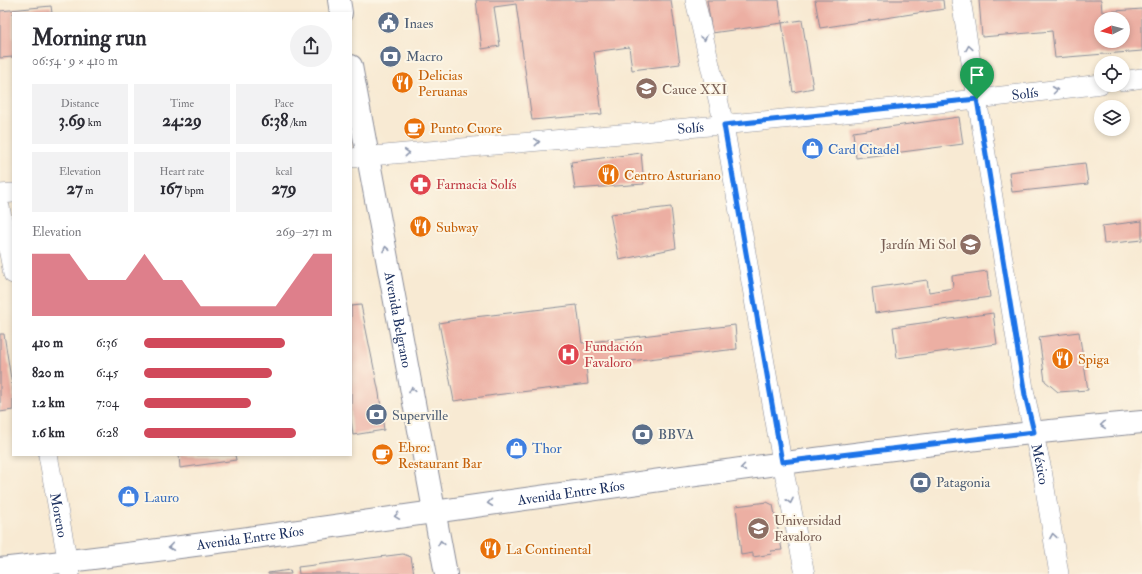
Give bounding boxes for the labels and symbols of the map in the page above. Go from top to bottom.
public building icon: Inaes [375,10,401,36]
north arrow [1094,12,1130,48]
place label: Inaes [404,15,433,32]
one-way arrow [699,35,707,41]
bank icon: Macro [378,43,404,69]
one-way arrow [965,45,974,51]
place label: Macro [406,48,443,65]
pin [960,58,994,99]
place label: Delicias Peruanas [418,67,468,100]
restaurant icon: Delicias Peruanas [390,70,416,96]
school or university icon: Cauce XXI [633,76,659,102]
place label: Cauce XXI [662,81,727,98]
street label: Solís [1011,83,1039,103]
one-way arrow [1052,85,1058,94]
cafe icon: Punto Cuore [401,115,427,141]
street label: Solís [677,118,705,137]
place label: Punto Cuore [430,120,502,137]
shop icon: Card Citadel [799,136,825,162]
one-way arrow [534,137,540,146]
place label: Card Citadel [828,141,900,158]
one-way arrow [404,148,410,157]
restaurant icon: Centro Asturiano [595,162,621,188]
place label: Centro Asturiano [624,167,721,184]
pharmacy icon: Farmacia Solís [407,171,433,197]
place label: Farmacia Solís [436,176,517,193]
restaurant icon: Subway [408,214,434,240]
place label: Subway [436,219,479,237]
school or university icon: Jardín Mi Sol [958,231,984,257]
place label: Jardín Mi Sol [880,236,956,253]
one-way arrow [382,246,390,252]
street label: Avenida Belgrano [381,269,416,369]
place label: Fundación Favaloro [584,338,643,371]
hospital icon: Fundación Favaloro [555,341,581,367]
restaurant icon: Spiga [1050,346,1076,372]
place label: Spiga [1078,351,1109,369]
one-way arrow [409,387,417,393]
bank icon: Superville [364,402,390,428]
place label: Superville [392,407,448,425]
one-way arrow [1100,420,1106,429]
bank icon: BBVA [630,421,656,447]
place label: BBVA [658,426,694,443]
shop icon: Thor [504,435,530,461]
place label: Ebro: Restaurant Bar [398,439,483,472]
place label: Thor [532,440,562,457]
cafe icon: Ebro: Restaurant Bar [370,442,396,468]
street label: México [1028,442,1053,486]
one-way arrow [740,463,746,472]
bank icon: Patagonia [908,469,934,495]
place label: Patagonia [936,474,990,491]
street label: Avenida Entre Ríos [515,476,626,509]
shop icon: Lauro [116,484,142,510]
place label: Lauro [144,489,179,506]
street label: Moreno [47,491,72,539]
one-way arrow [785,497,793,504]
one-way arrow [487,499,493,508]
one-way arrow [394,512,400,521]
place label: Universidad Favaloro [774,512,841,545]
school or university icon: Universidad Favaloro [745,515,771,541]
street label: Avenida Entre Ríos [194,522,305,553]
one-way arrow [1049,532,1057,539]
restaurant icon: La Continental [477,536,503,562]
one-way arrow [437,539,445,546]
place label: La Continental [506,541,592,558]
one-way arrow [168,542,174,551]

